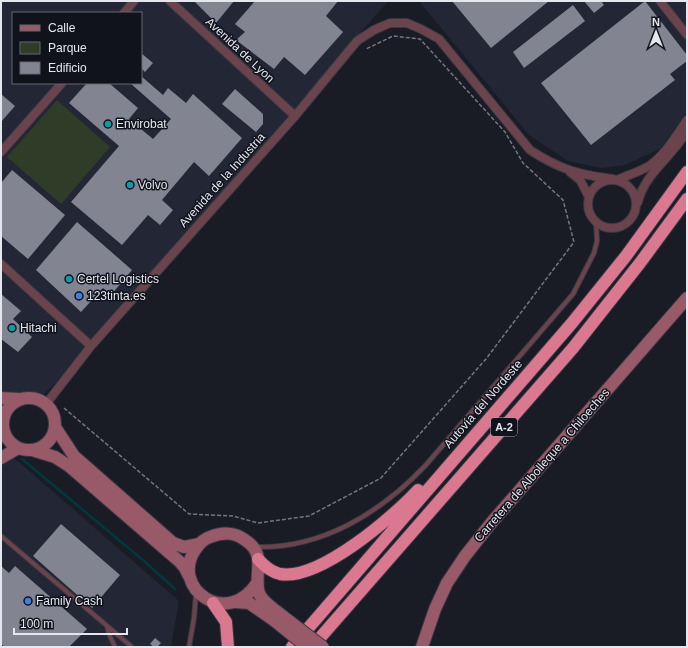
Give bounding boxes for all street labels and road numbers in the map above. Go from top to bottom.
street label: Avenida de Lyon [203,15,277,85]
street label: Avenida de la Industria [176,130,268,230]
street label: Autovía del Nordeste [441,357,525,451]
street label: Carretera de Albolleque a Chiloeches [472,385,612,545]
road number: A-2 [491,418,517,436]

